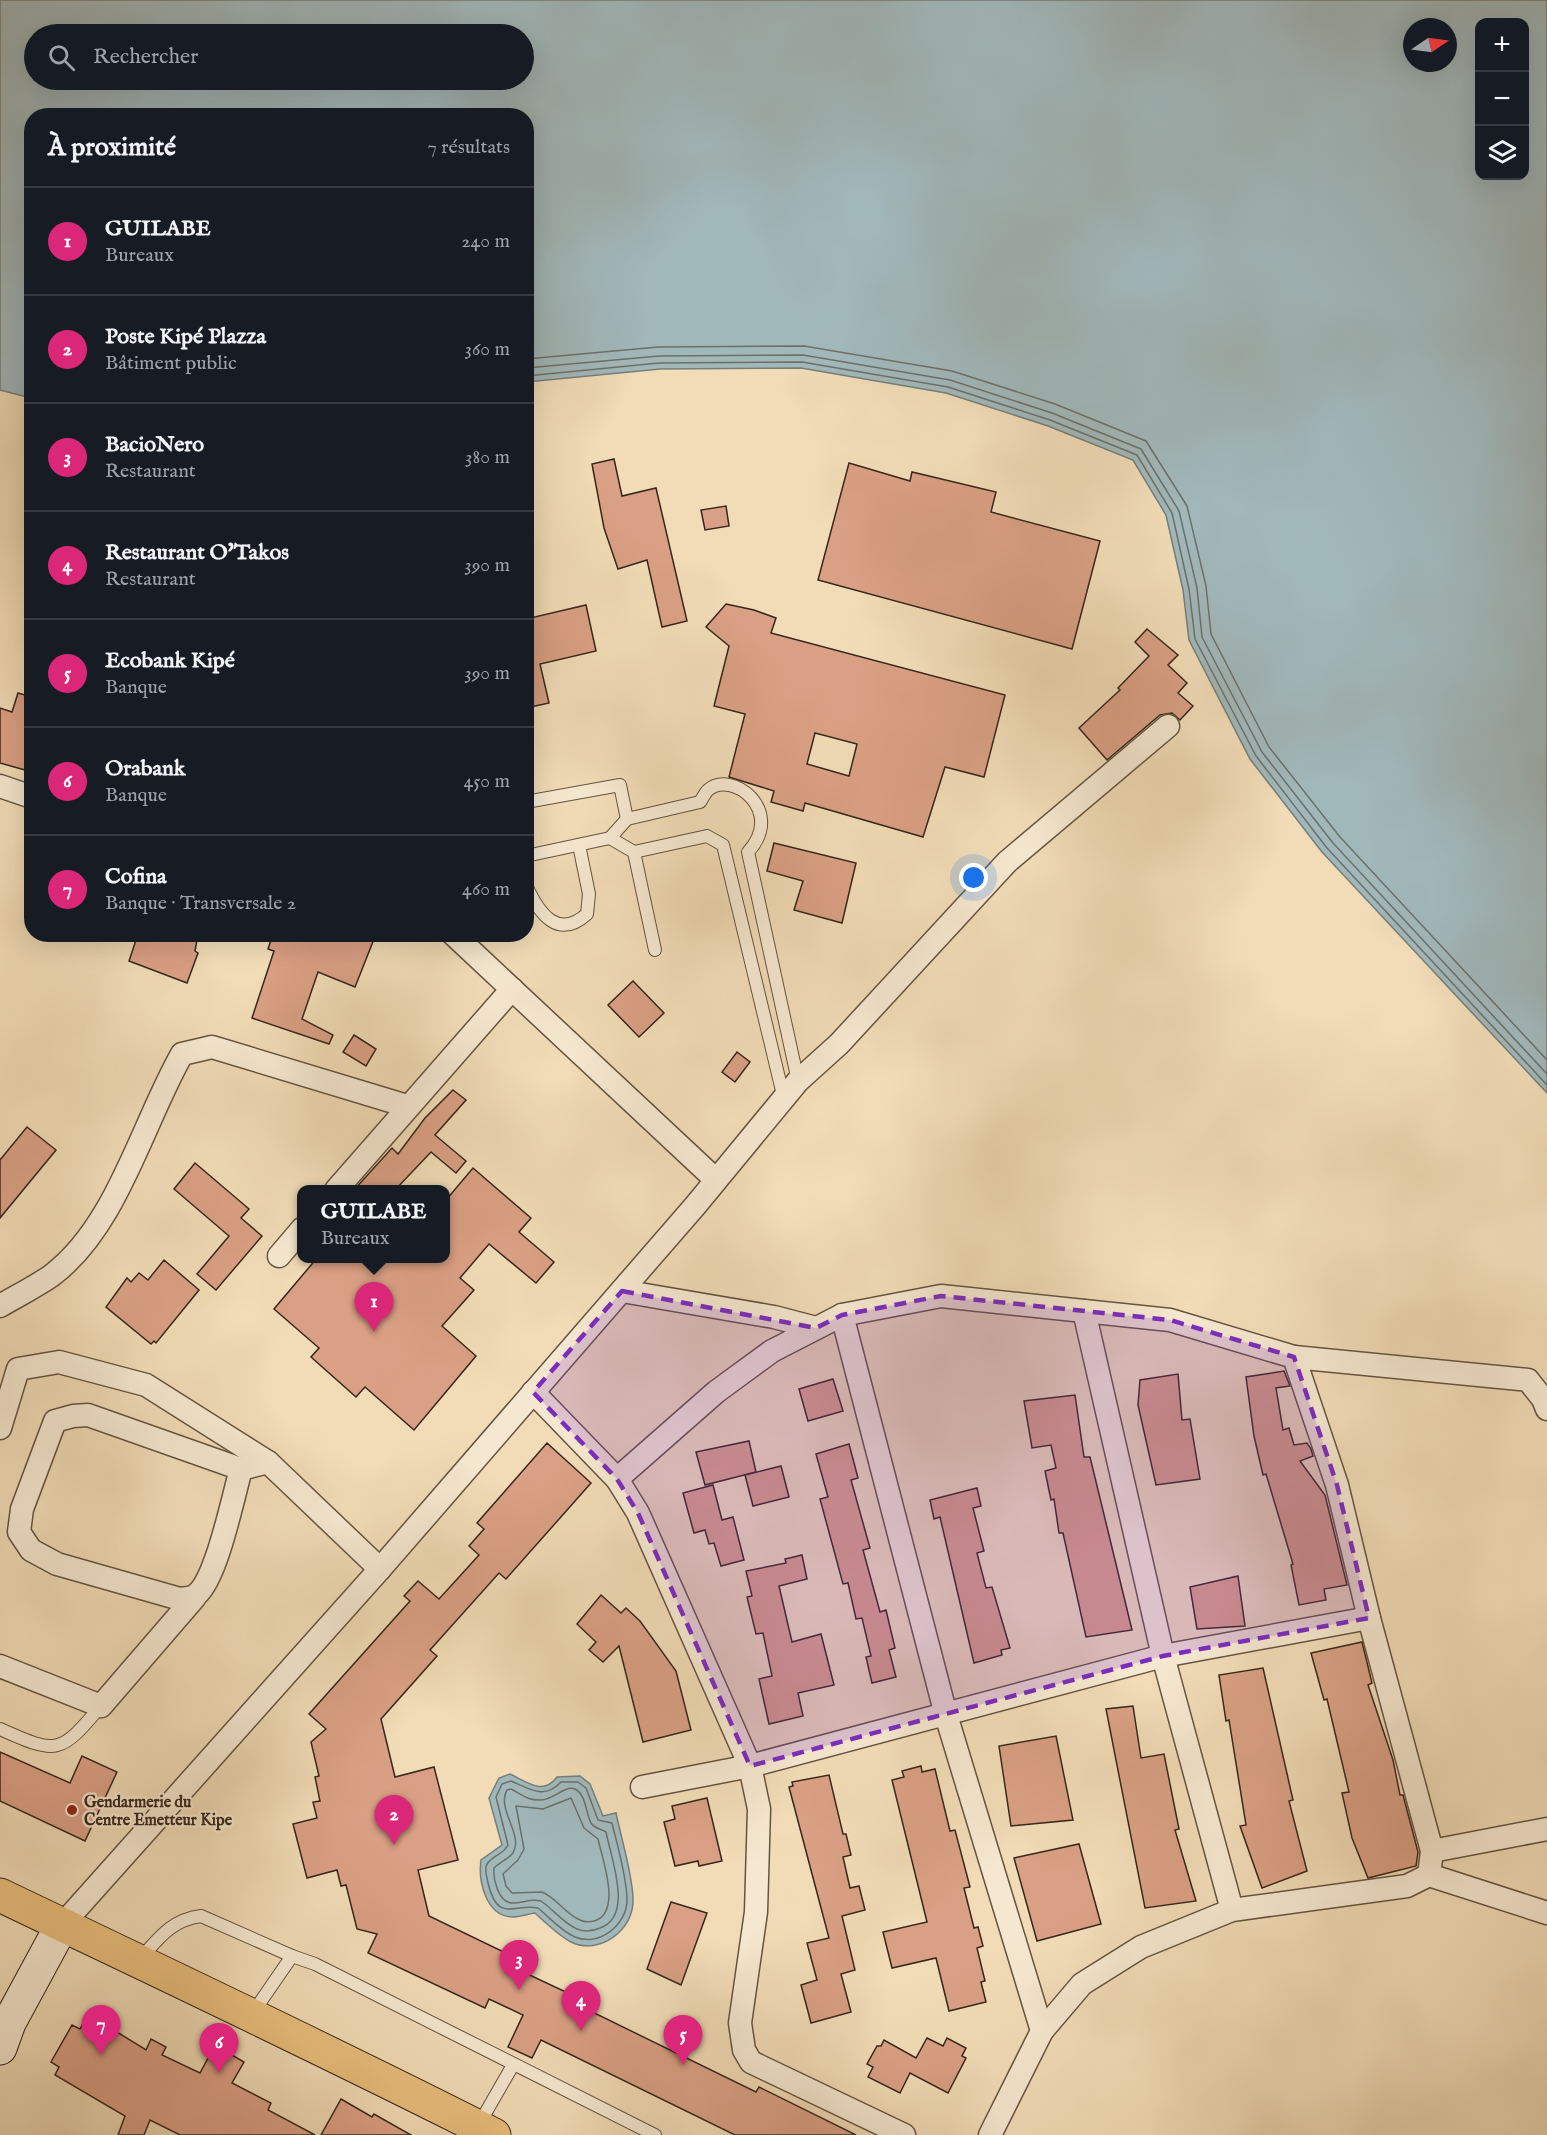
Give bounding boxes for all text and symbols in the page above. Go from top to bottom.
north arrow [1403,18,1457,72]
map controls [1475,18,1529,180]
button: + [1475,18,1529,72]
search box [24,24,534,90]
icon: search [45,41,78,74]
text: Rechercher [93,43,198,71]
button: − [1475,72,1529,126]
button: layers [1475,126,1529,180]
text: À proximité [48,131,176,164]
text: 7 résultats [427,135,510,160]
text: GUILABE [105,215,211,243]
text: 1 [64,229,71,254]
text: 240 m [461,229,510,254]
text: Bureaux [105,243,174,268]
text: Poste Kipé Plazza [105,323,266,351]
text: 2 [63,337,72,362]
text: 360 m [464,337,510,362]
text: Bâtiment public [105,351,237,376]
text: BacioNero [105,431,204,459]
text: 3 [64,445,71,470]
text: 380 m [465,445,510,470]
text: Restaurant [105,459,196,484]
text: Restaurant O'Takos [105,539,289,567]
text: 4 [63,553,72,578]
text: 390 m [464,553,510,578]
text: Restaurant [105,567,196,592]
text: Ecobank Kipé [105,647,235,675]
text: 5 [64,661,71,686]
text: 390 m [464,661,510,686]
text: Banque [105,675,167,700]
text: Orabank [105,755,186,783]
text: 6 [63,769,72,794]
text: 450 m [463,769,510,794]
text: Banque [105,783,167,808]
text: Cofina [105,863,167,891]
your location [959,863,988,892]
text: 7 [63,877,72,902]
text: 460 m [462,877,510,902]
text: Banque · Transversale 2 [105,891,296,916]
popup [297,1185,450,1263]
text: GUILABE [321,1198,426,1226]
text: Bureaux [321,1226,390,1251]
pin: 1 [354,1282,394,1332]
place label: Gendarmerie du Centre Emetteur Kipe [84,1793,233,1831]
pin: 2 [374,1796,414,1845]
marker: Gendarmerie du Centre Emetteur Kipe [65,1803,79,1817]
pin: 3 [500,1940,538,1990]
pin: 4 [562,1982,600,2031]
pin: 7 [82,2006,120,2055]
pin: 5 [664,2016,702,2065]
pin: 6 [200,2024,238,2073]

